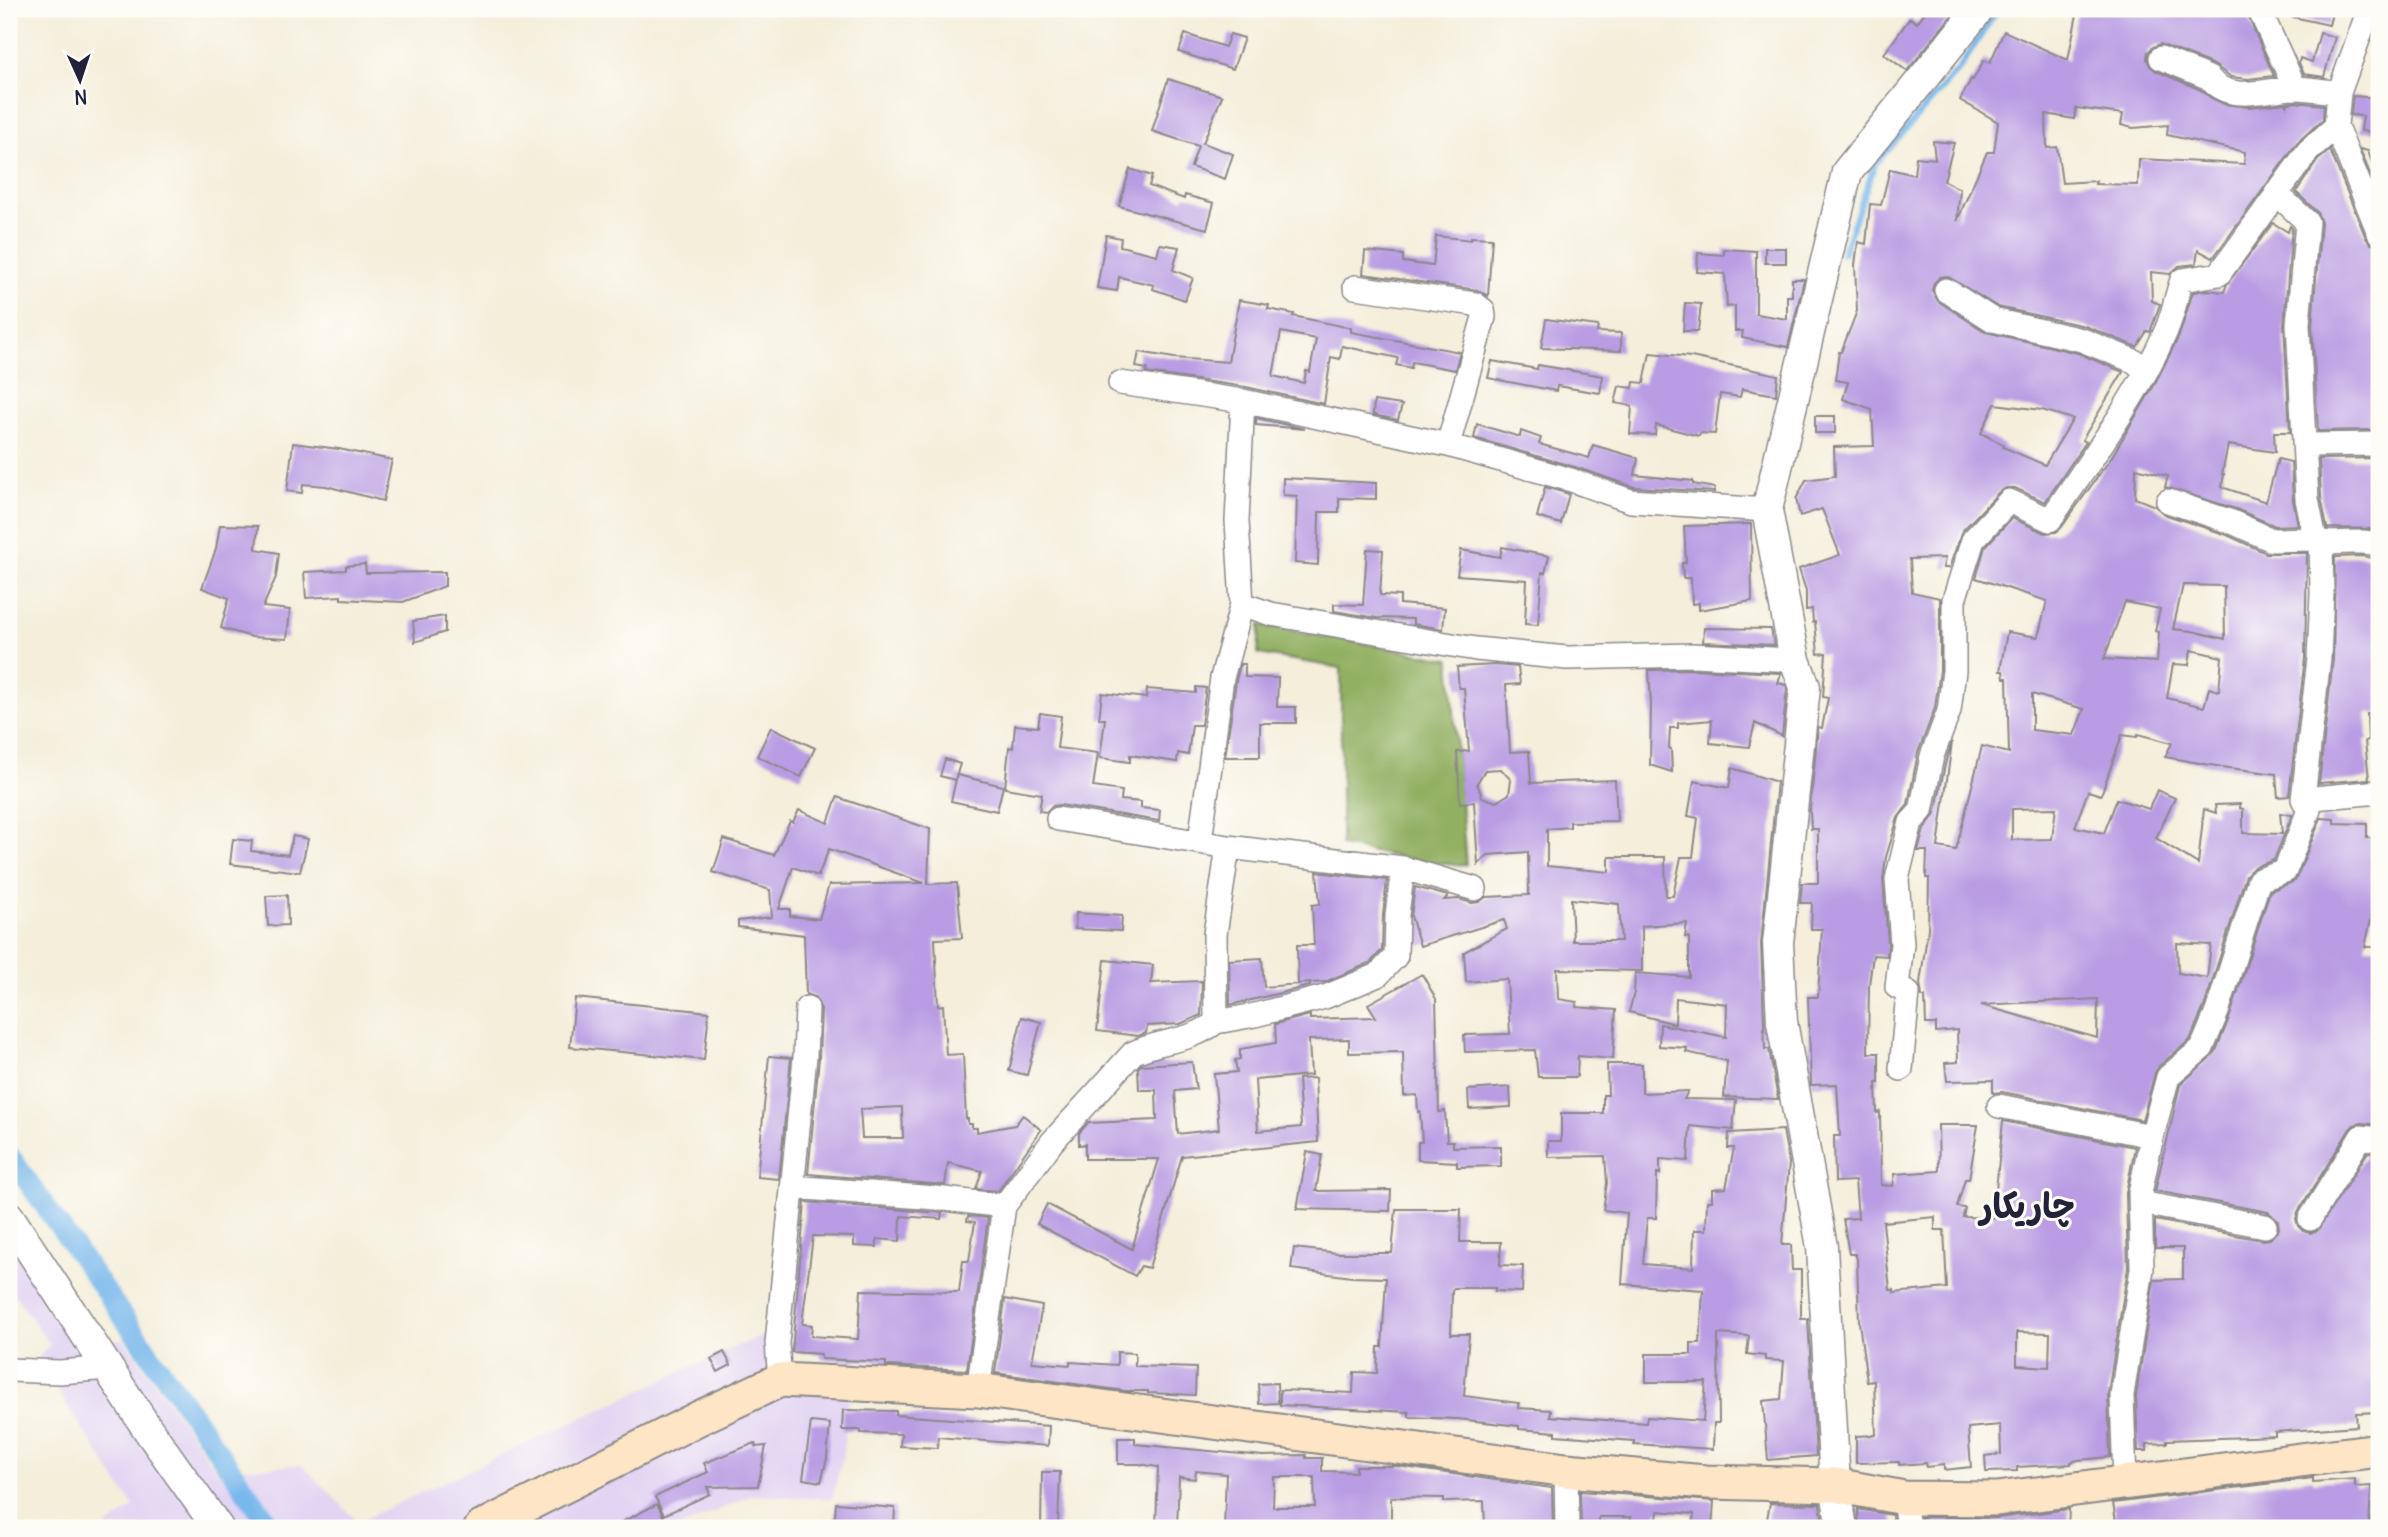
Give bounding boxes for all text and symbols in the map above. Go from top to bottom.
north arrow [46,46,116,116]
text: N [74,85,88,109]
district label: چاریکار [1977,1183,2075,1227]

